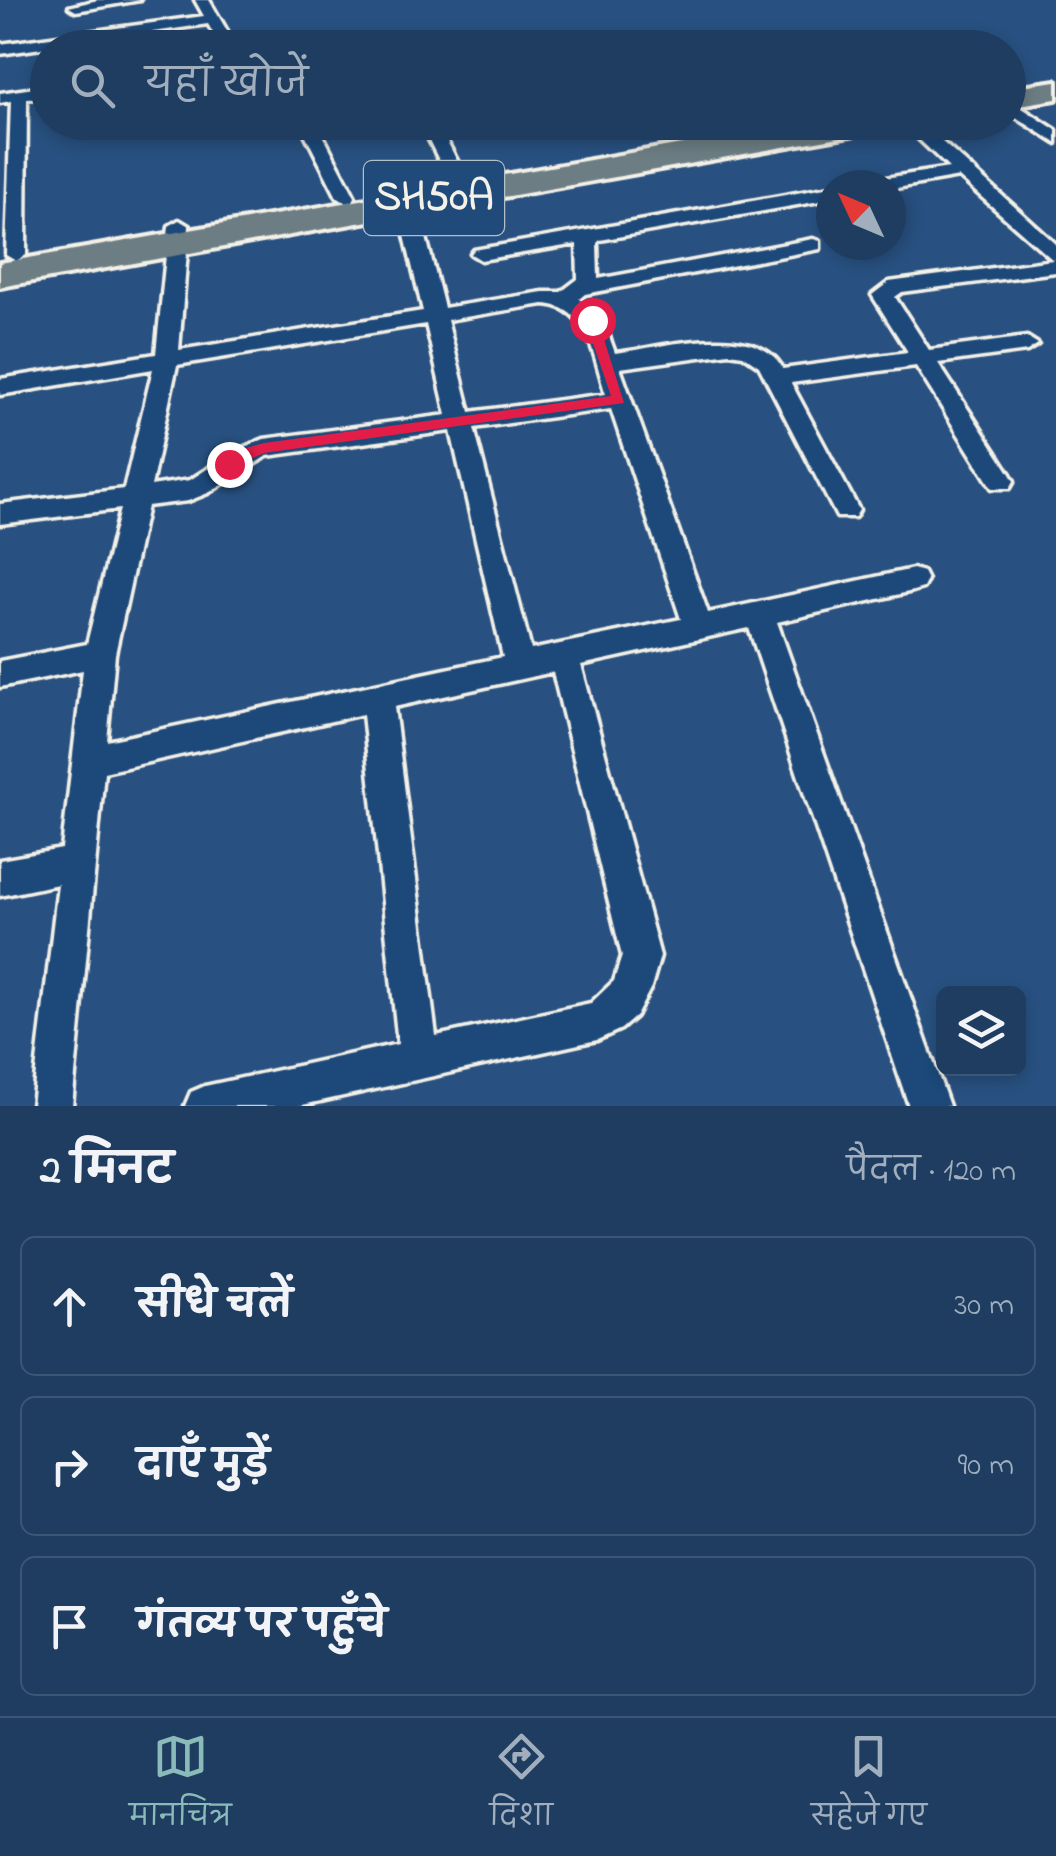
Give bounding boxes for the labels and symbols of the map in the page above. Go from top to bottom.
road number: SH50A [364,161,504,235]
north arrow [816,170,906,260]
route start [570,298,616,344]
route end [207,442,253,488]

